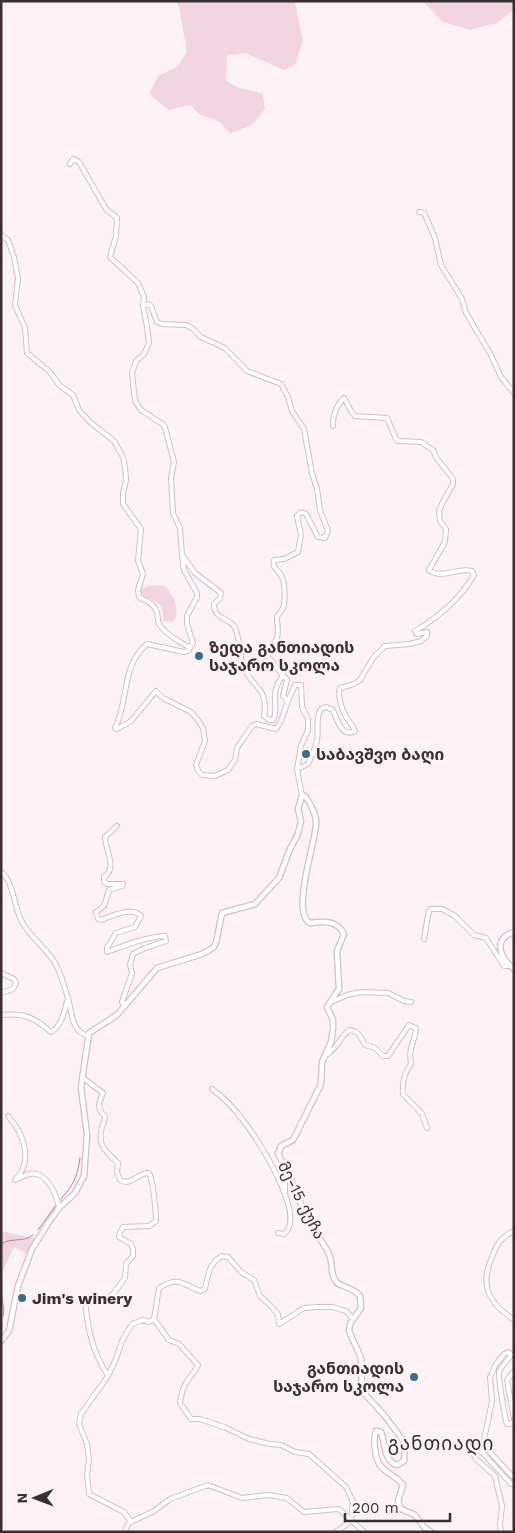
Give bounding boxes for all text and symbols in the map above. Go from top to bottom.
place label: ზედა განთიადის საჯარო სკოლა [209,638,354,676]
marker: ზედა განთიადის საჯარო სკოლა [193,650,205,662]
place label: საბავშვო ბაღი [316,745,444,765]
marker: საბავშვო ბაღი [300,748,312,760]
street label: მე-15 ქუჩა [274,1158,329,1242]
place label: Jim's winery [32,1289,133,1308]
marker: Jim's winery [16,1292,28,1304]
place label: განთიადის საჯარო სკოლა [273,1359,404,1397]
marker: განთიადის საჯარო სკოლა [408,1371,420,1383]
district label: განთიადი [388,1432,494,1456]
north arrow [10,1473,60,1523]
scale bar [345,1490,450,1522]
text: N [14,1493,30,1504]
text: 200 m [352,1499,399,1517]

